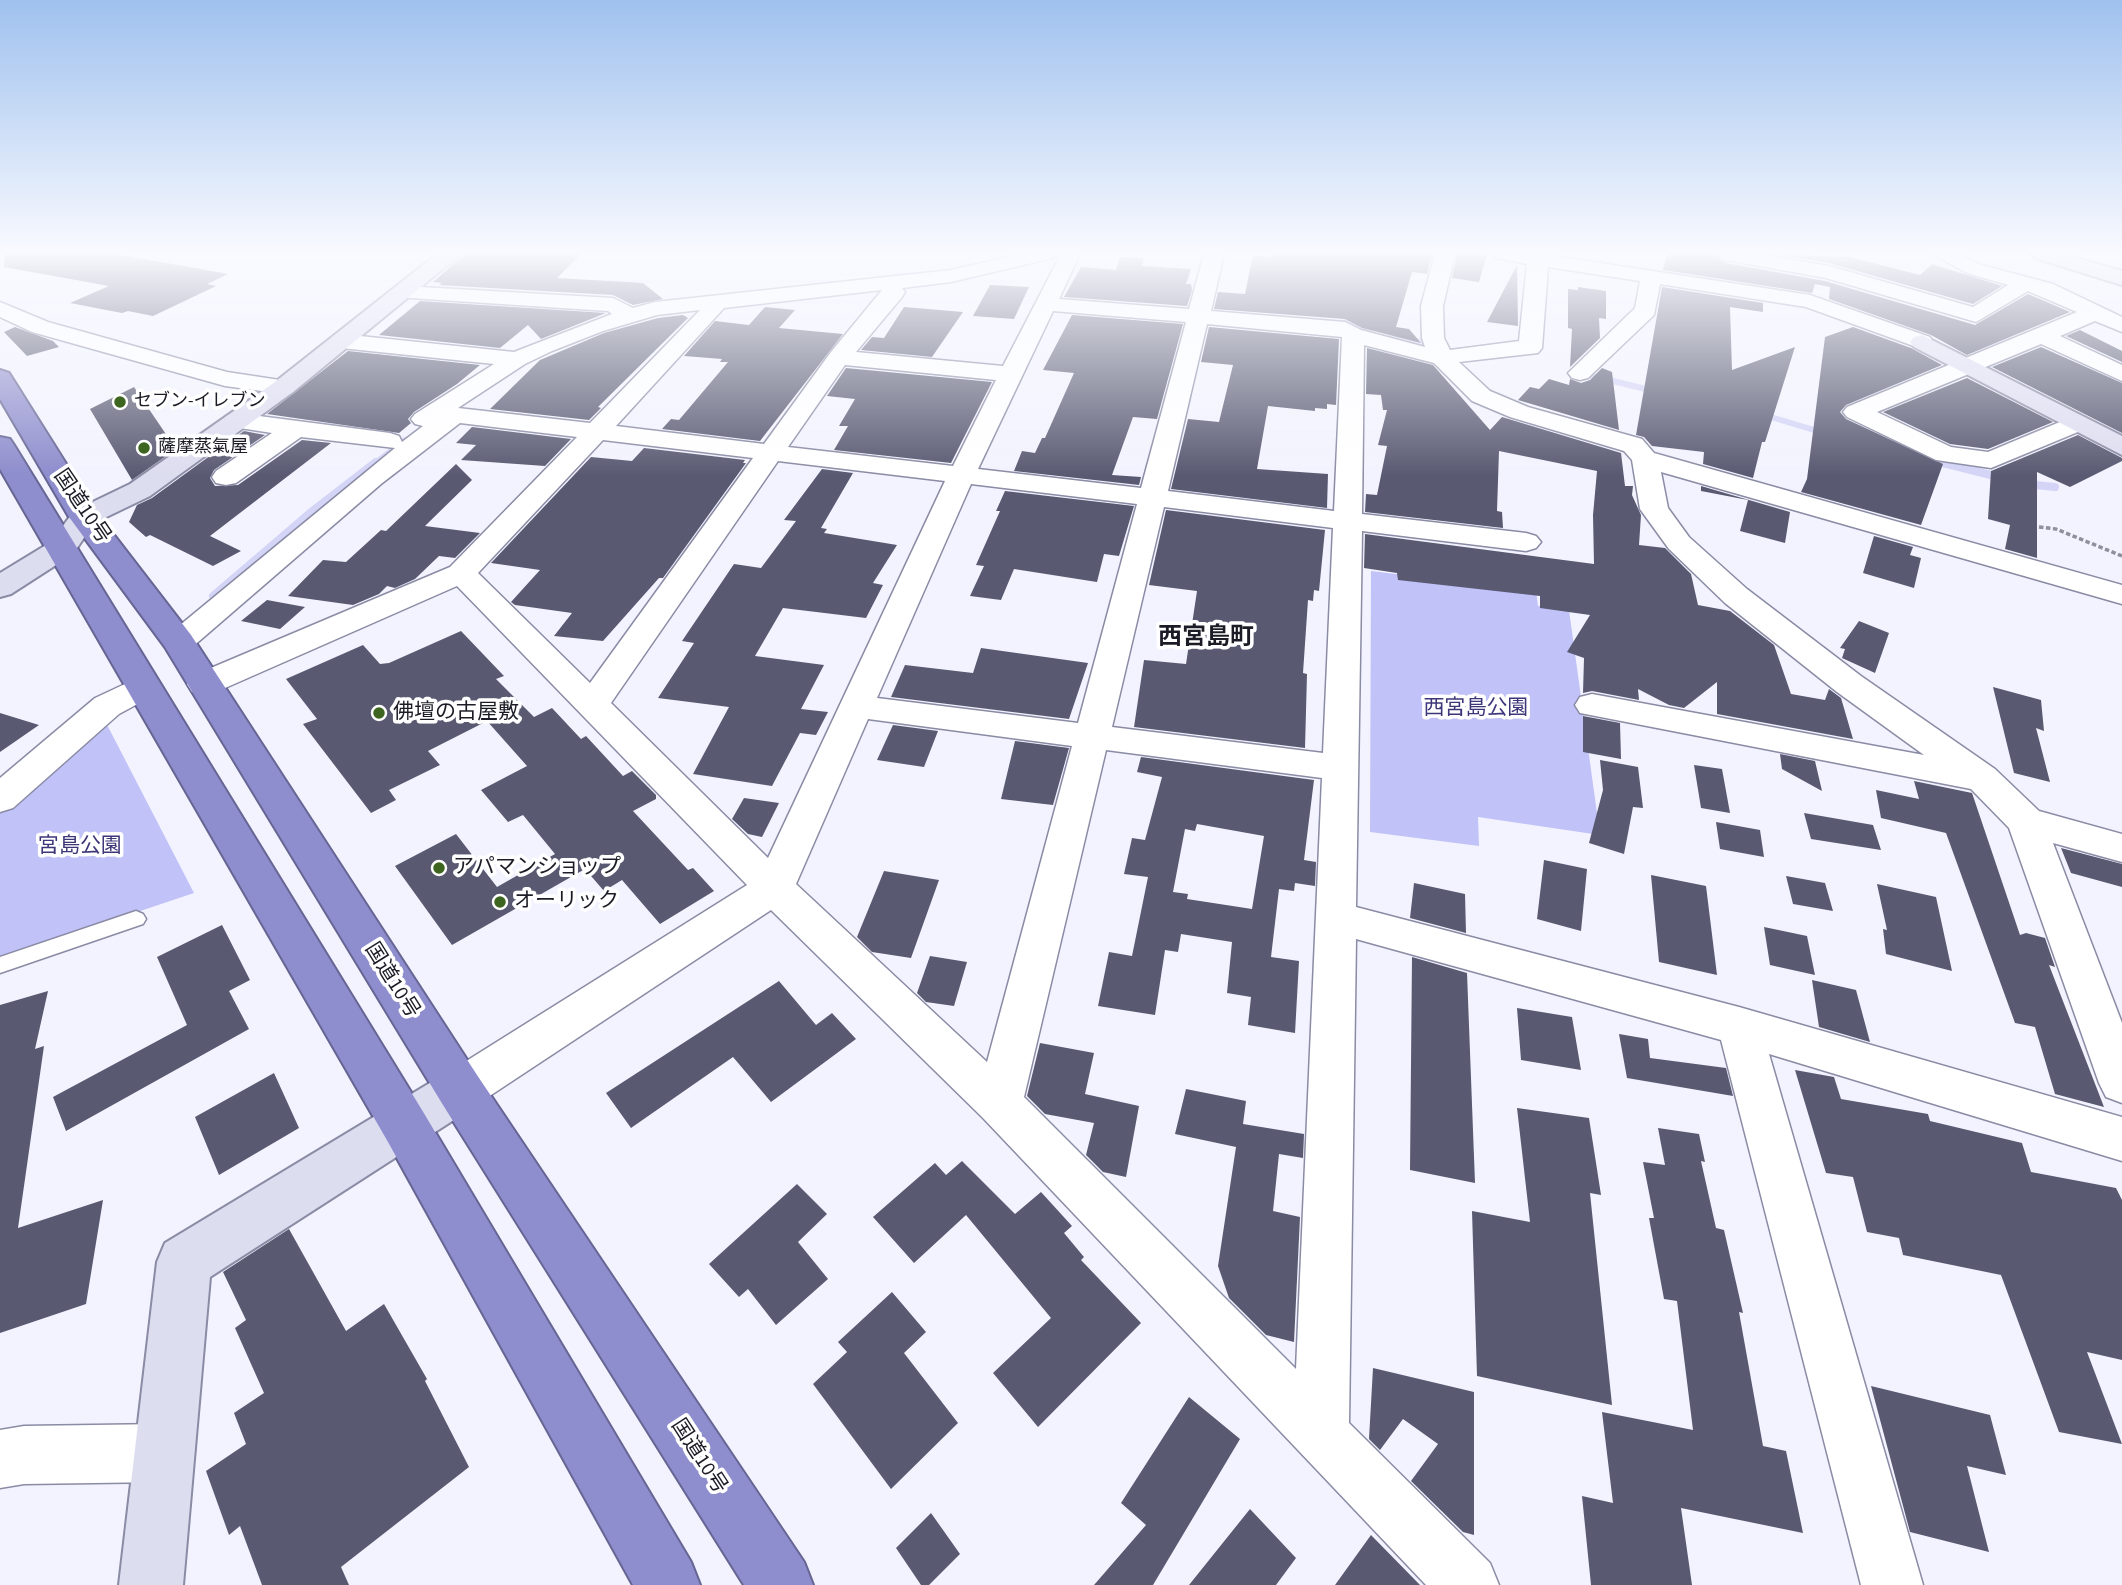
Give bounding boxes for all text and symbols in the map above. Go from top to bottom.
place label: セブン-イレブン [134,391,266,413]
marker: セブン-イレブン [112,394,128,410]
place label: 薩摩蒸氣屋 [158,437,248,459]
marker: 薩摩蒸氣屋 [136,440,152,456]
street label: 国道10号 [47,465,115,549]
district label: 西宮島町 [1158,625,1254,653]
park label: 西宮島公園 [1424,696,1528,722]
place label: 佛壇の古屋敷 [393,700,519,726]
marker: 佛壇の古屋敷 [371,705,387,721]
park label: 宮島公園 [38,834,122,860]
place label: アパマンショップ [453,855,621,881]
marker: アパマンショップ [431,860,447,876]
place label: オーリック [514,889,619,915]
marker: オーリック [492,894,508,910]
street label: 国道10号 [358,939,424,1023]
street label: 国道10号 [665,1415,731,1499]

